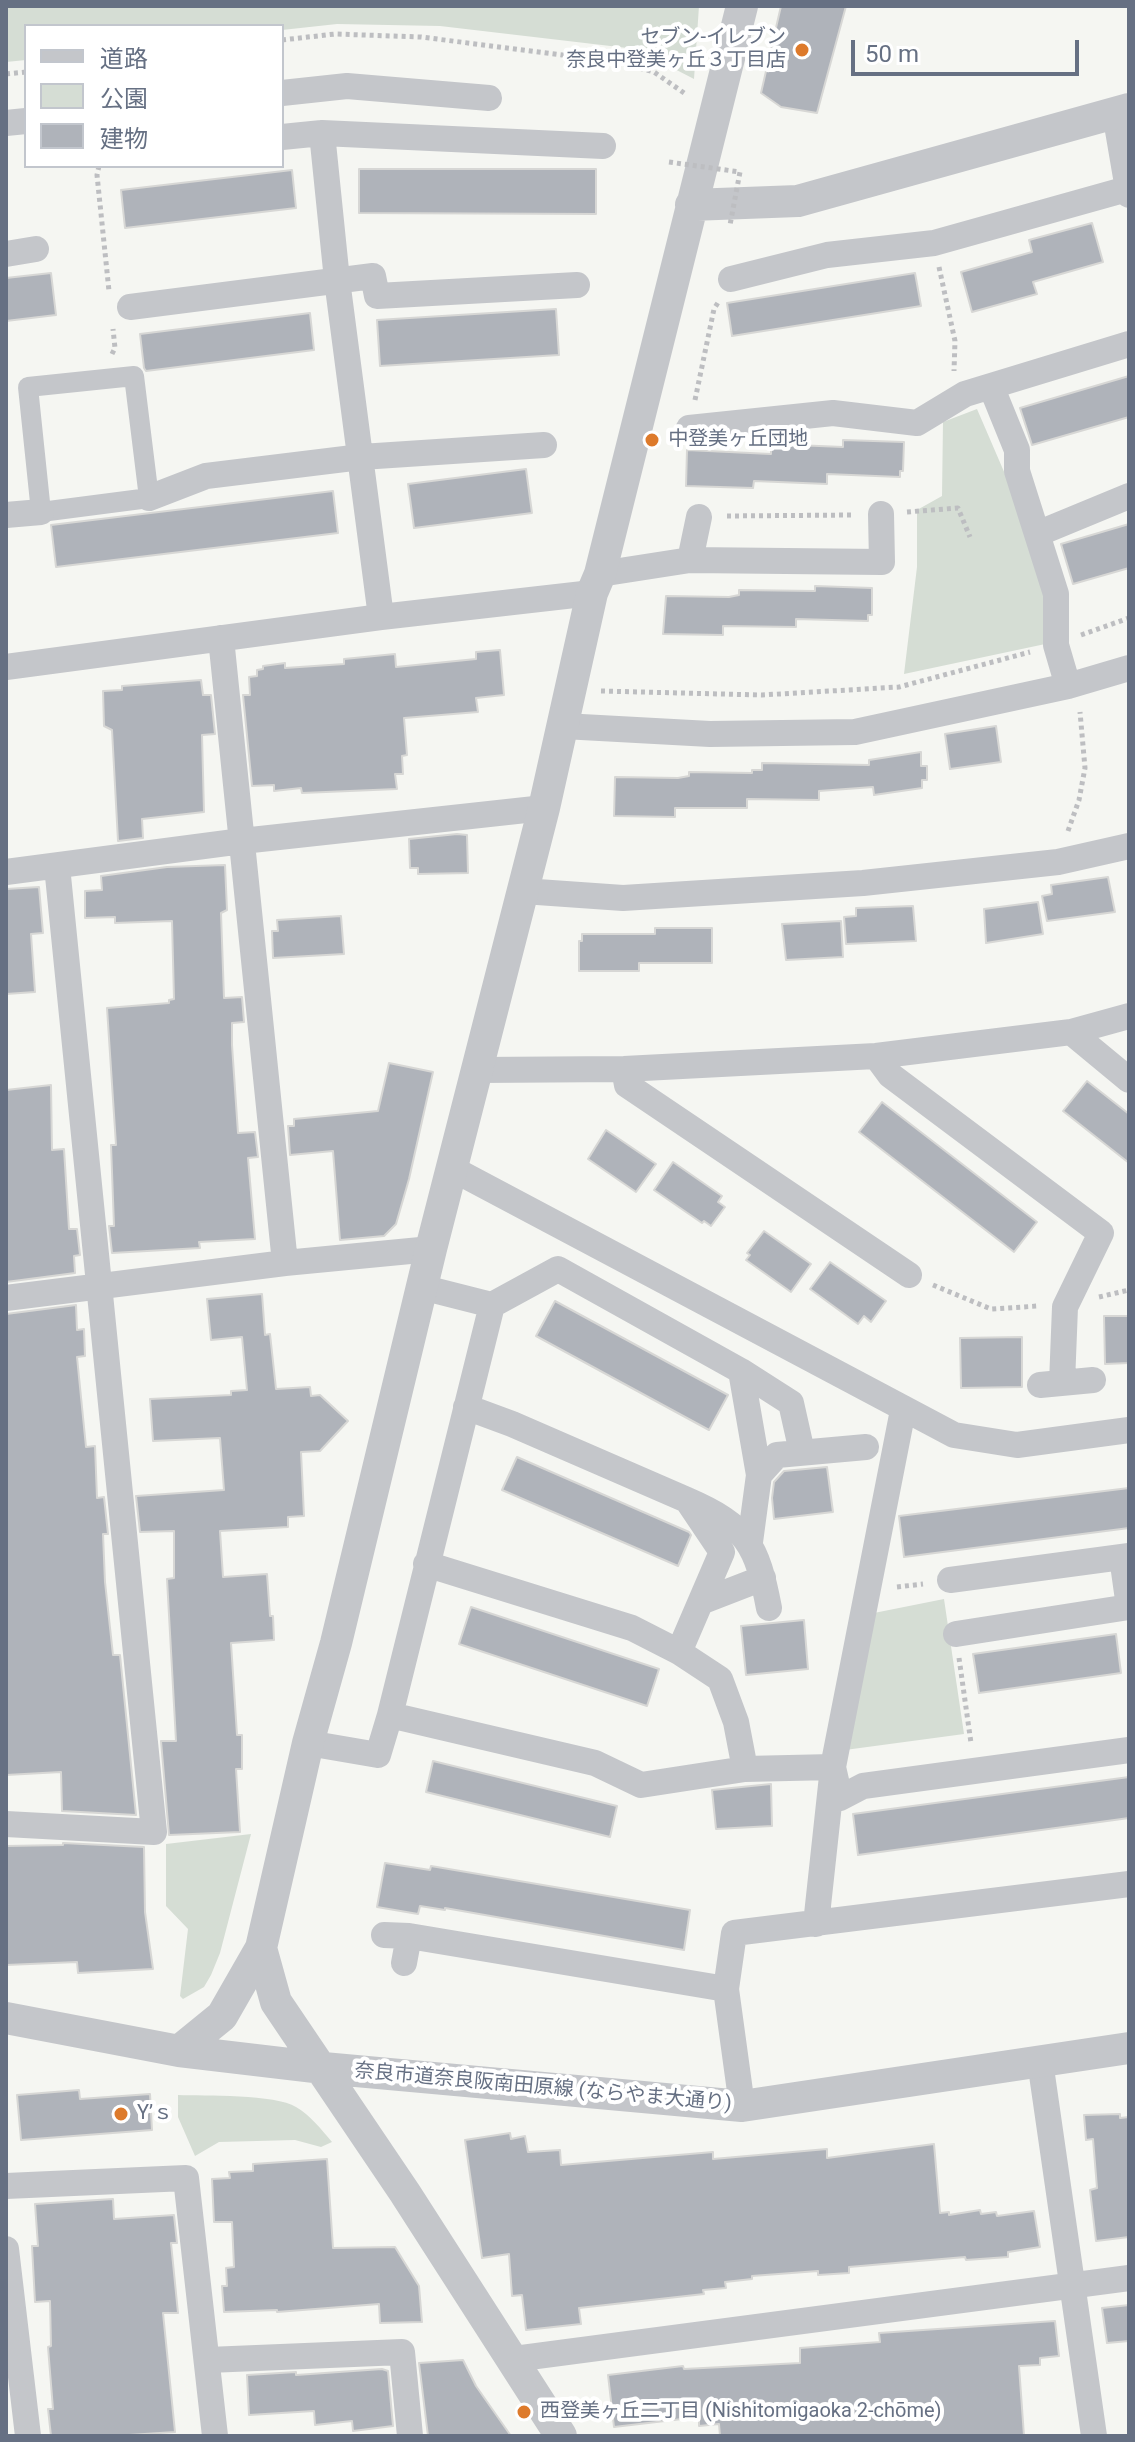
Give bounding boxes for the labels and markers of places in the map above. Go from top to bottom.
place label: セブン-イレブン 奈良中登美ヶ丘３丁目店 [566,26,786,73]
marker: セブン-イレブン 奈良中登美ヶ丘３丁目店 [793,41,811,59]
place label: 中登美ヶ丘団地 [668,428,808,452]
marker: 中登美ヶ丘団地 [643,431,661,449]
place label: Y’ｓ [137,2102,173,2126]
marker: Y’ｓ [112,2105,130,2123]
place label: 西登美ヶ丘二丁目 (Nishitomigaoka 2-chōme) [540,2400,942,2424]
marker: 西登美ヶ丘二丁目 (Nishitomigaoka 2-chōme) [515,2403,533,2421]

